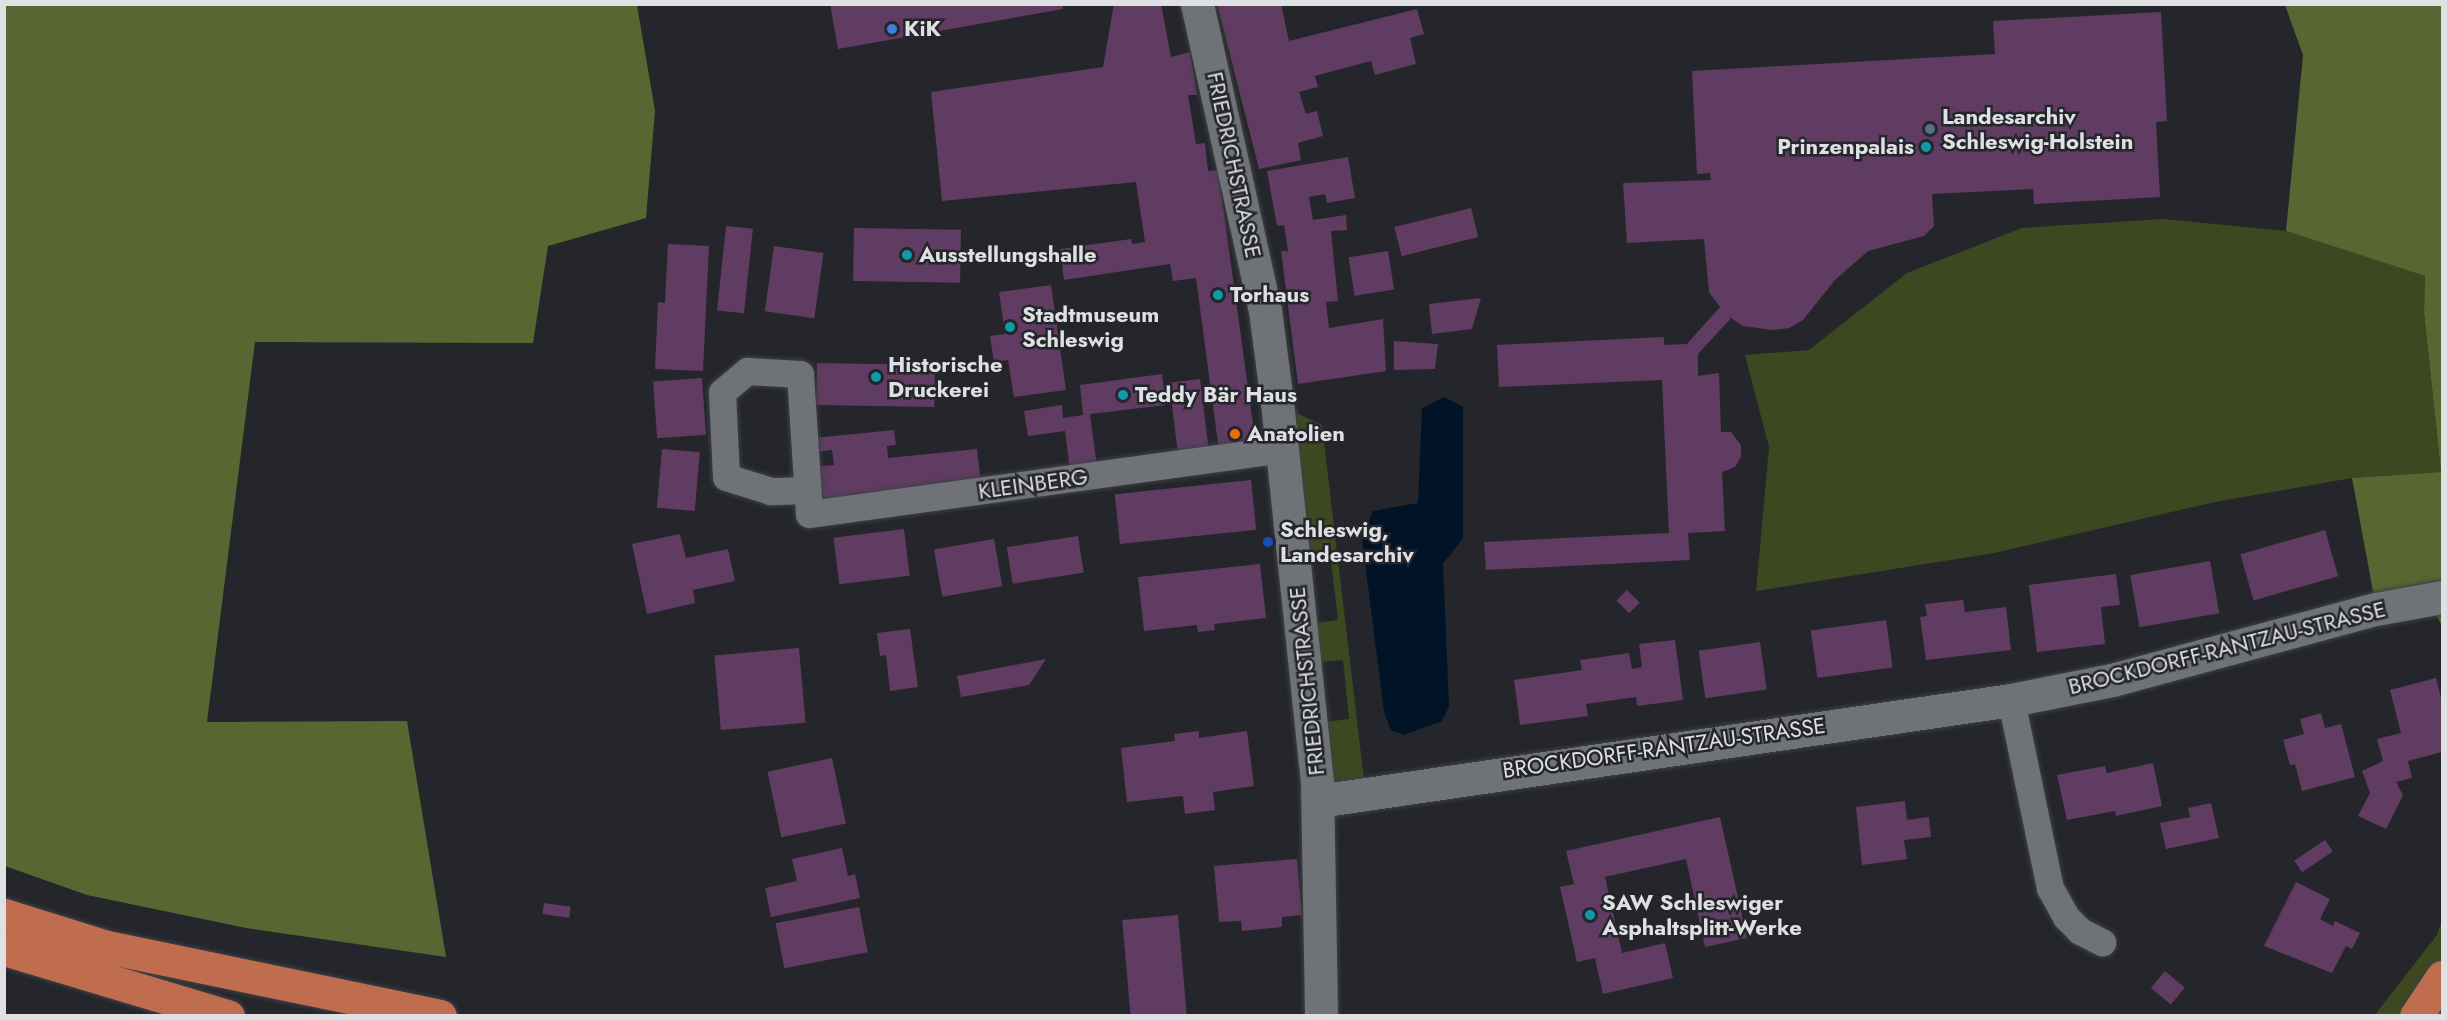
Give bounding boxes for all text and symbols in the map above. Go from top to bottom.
place label: KiK [904,16,941,42]
marker: KiK [885,22,899,36]
street label: FRIEDRICHSTRASSE [1201,70,1267,260]
place label: Landesarchiv Schleswig-Holstein [1942,103,2133,154]
marker: Landesarchiv Schleswig-Holstein [1923,122,1937,136]
place label: Prinzenpalais [1777,134,1914,160]
marker: Prinzenpalais [1919,140,1933,154]
place label: Ausstellungshalle [919,242,1097,268]
marker: Ausstellungshalle [900,248,914,262]
place label: Torhaus [1230,282,1309,308]
marker: Torhaus [1211,288,1225,302]
place label: Stadtmuseum Schleswig [1022,301,1159,352]
marker: Stadtmuseum Schleswig [1003,320,1017,334]
place label: Historische Druckerei [888,351,1003,402]
marker: Historische Druckerei [869,370,883,384]
place label: Teddy Bär Haus [1135,382,1297,408]
marker: Teddy Bär Haus [1116,388,1130,402]
place label: Anatolien [1247,421,1345,447]
marker: Anatolien [1228,427,1242,441]
street label: KLEINBERG [976,463,1090,505]
place label: Schleswig, Landesarchiv [1280,516,1414,568]
marker: Schleswig, Landesarchiv [1261,535,1275,549]
street label: FRIEDRICHSTRASSE [1284,585,1330,777]
street label: BROCKDORFF-RANTZAU-STRASSE [2066,596,2388,700]
street label: BROCKDORFF-RANTZAU-STRASSE [1501,712,1827,784]
place label: SAW Schleswiger Asphaltsplitt-Werke [1602,889,1802,940]
marker: SAW Schleswiger Asphaltsplitt-Werke [1583,908,1597,922]

